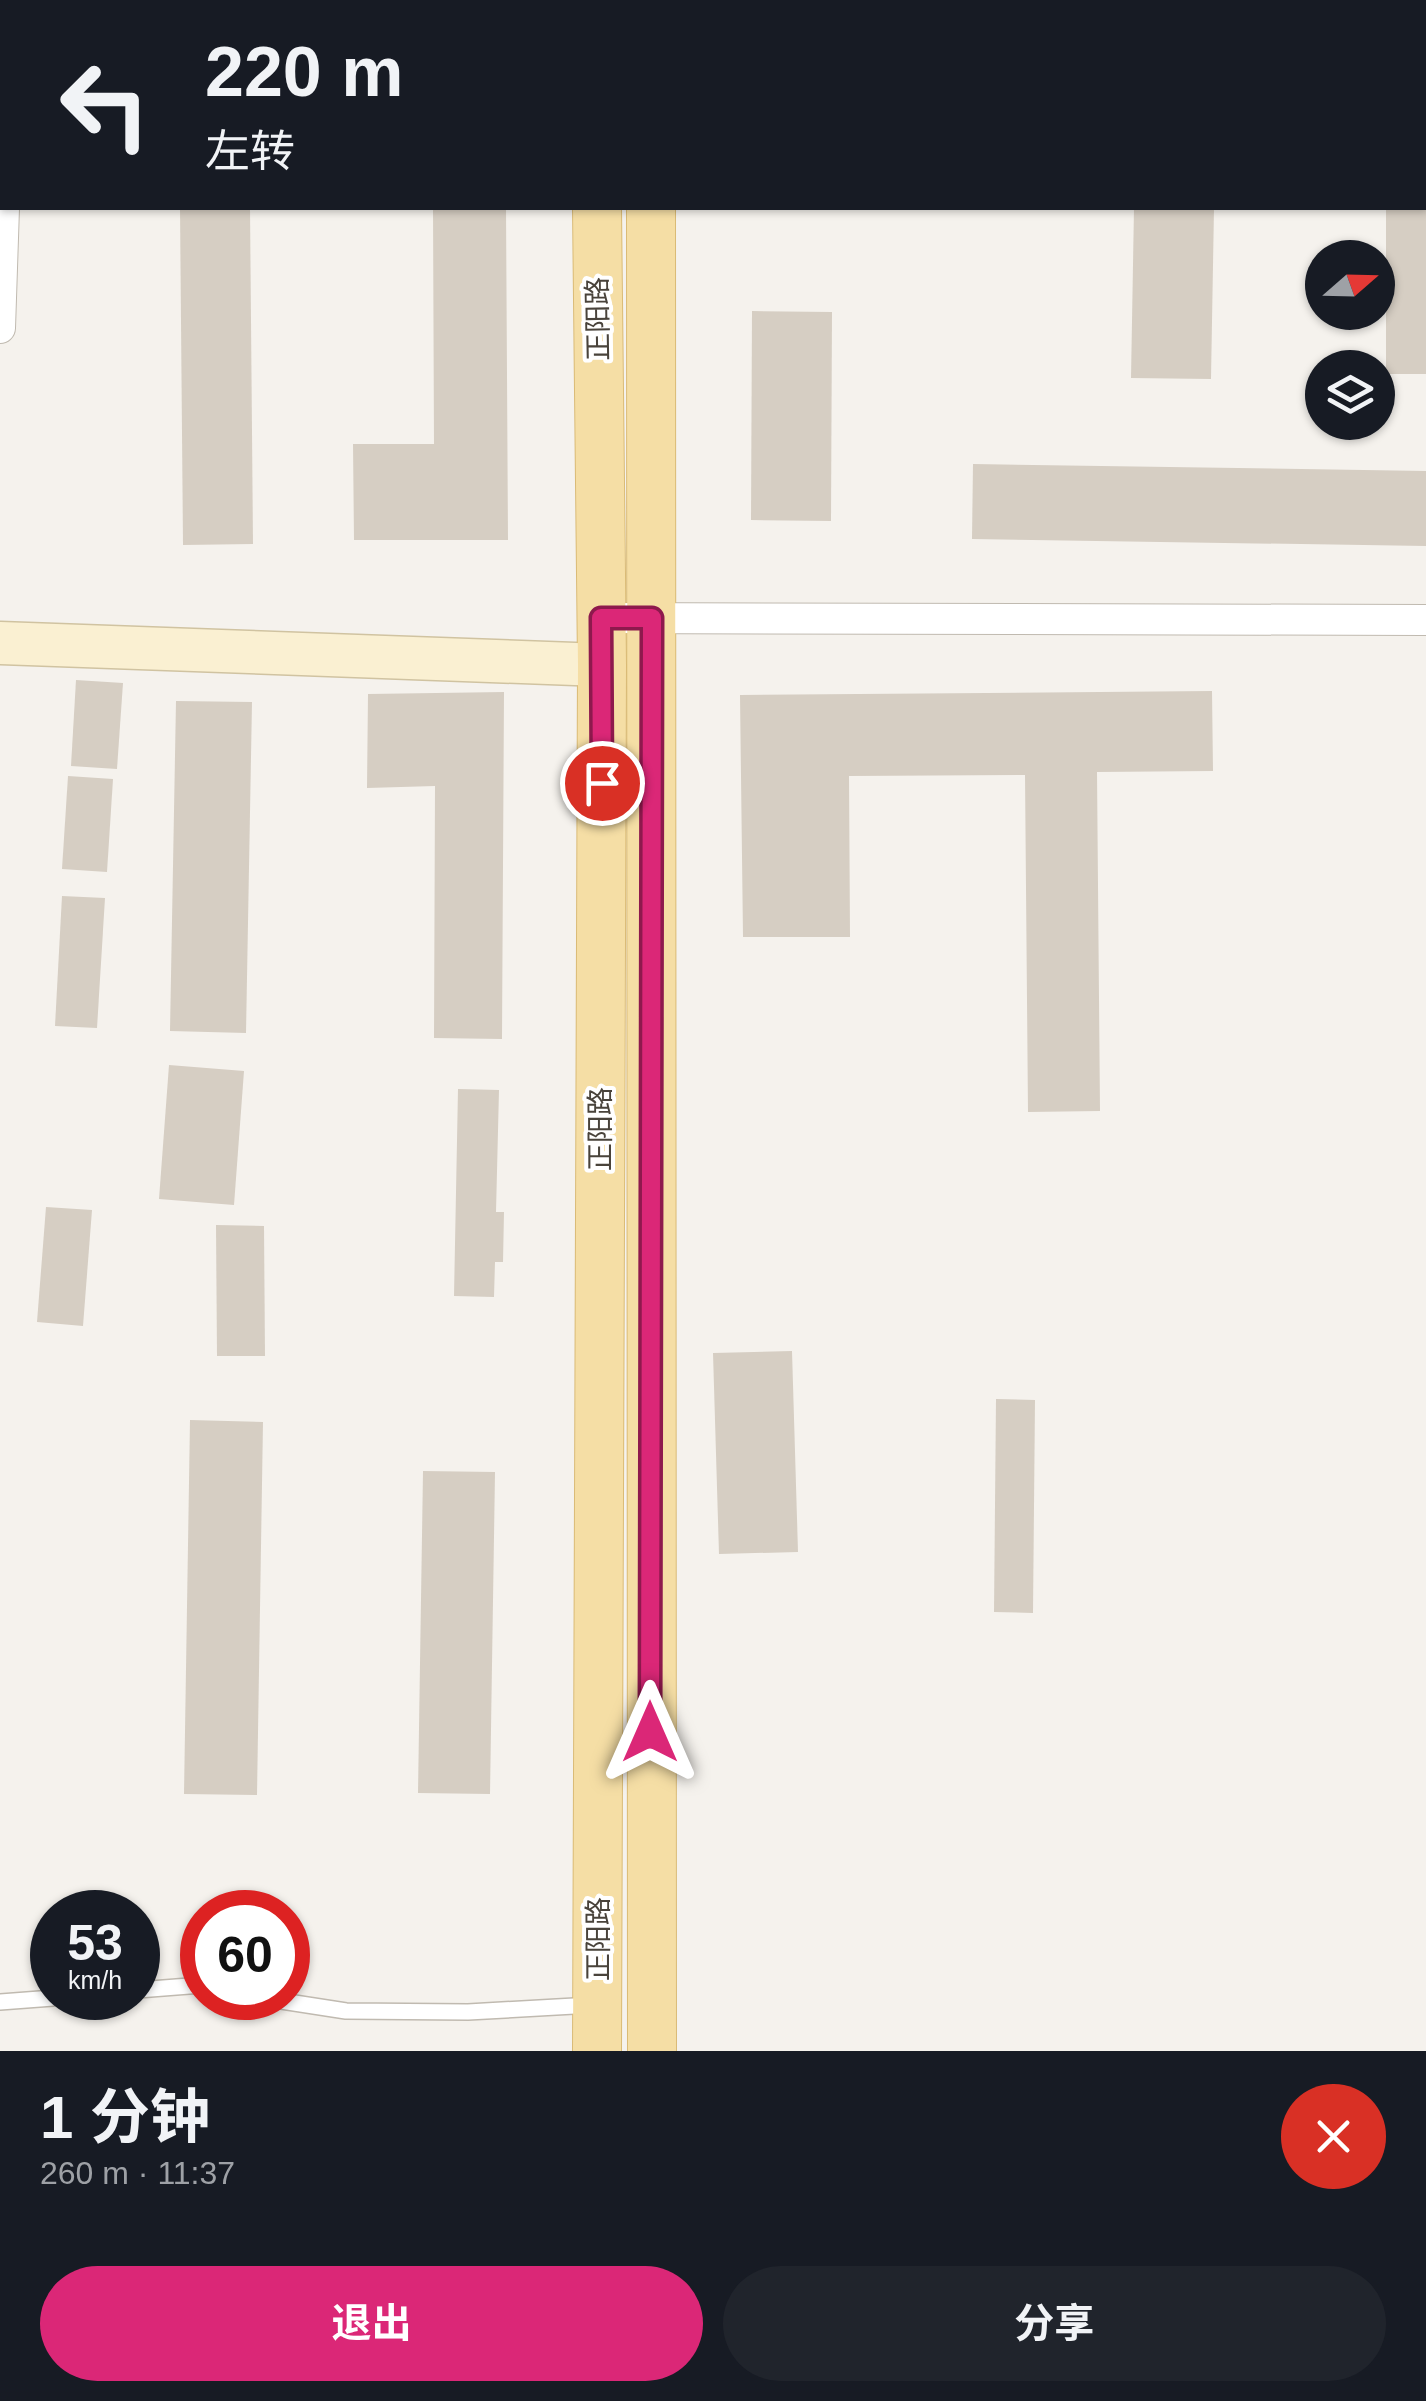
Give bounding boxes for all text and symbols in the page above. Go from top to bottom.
text: 220 m [205,33,403,111]
icon: left [40,40,170,170]
text: 左转 [205,126,295,177]
north arrow [1305,240,1395,330]
map controls [1305,240,1395,440]
street label: 正阳路 [582,277,614,361]
button: layers [1305,350,1395,440]
pin [560,741,645,826]
icon: arrive [575,756,630,811]
street label: 正阳路 [585,1087,616,1171]
position arrow [598,1680,702,1784]
speed limit sign: 60 [180,1890,310,2020]
street label: 正阳路 [583,1897,614,1981]
text: 53 [67,1915,123,1971]
text: km/h [68,1966,122,1994]
text: 1 分钟 [40,2084,210,2151]
button: close [1281,2084,1386,2189]
text: 260 m · 11:37 [40,2155,235,2191]
button: 退出 [40,2266,703,2381]
button: 分享 [723,2266,1386,2381]

